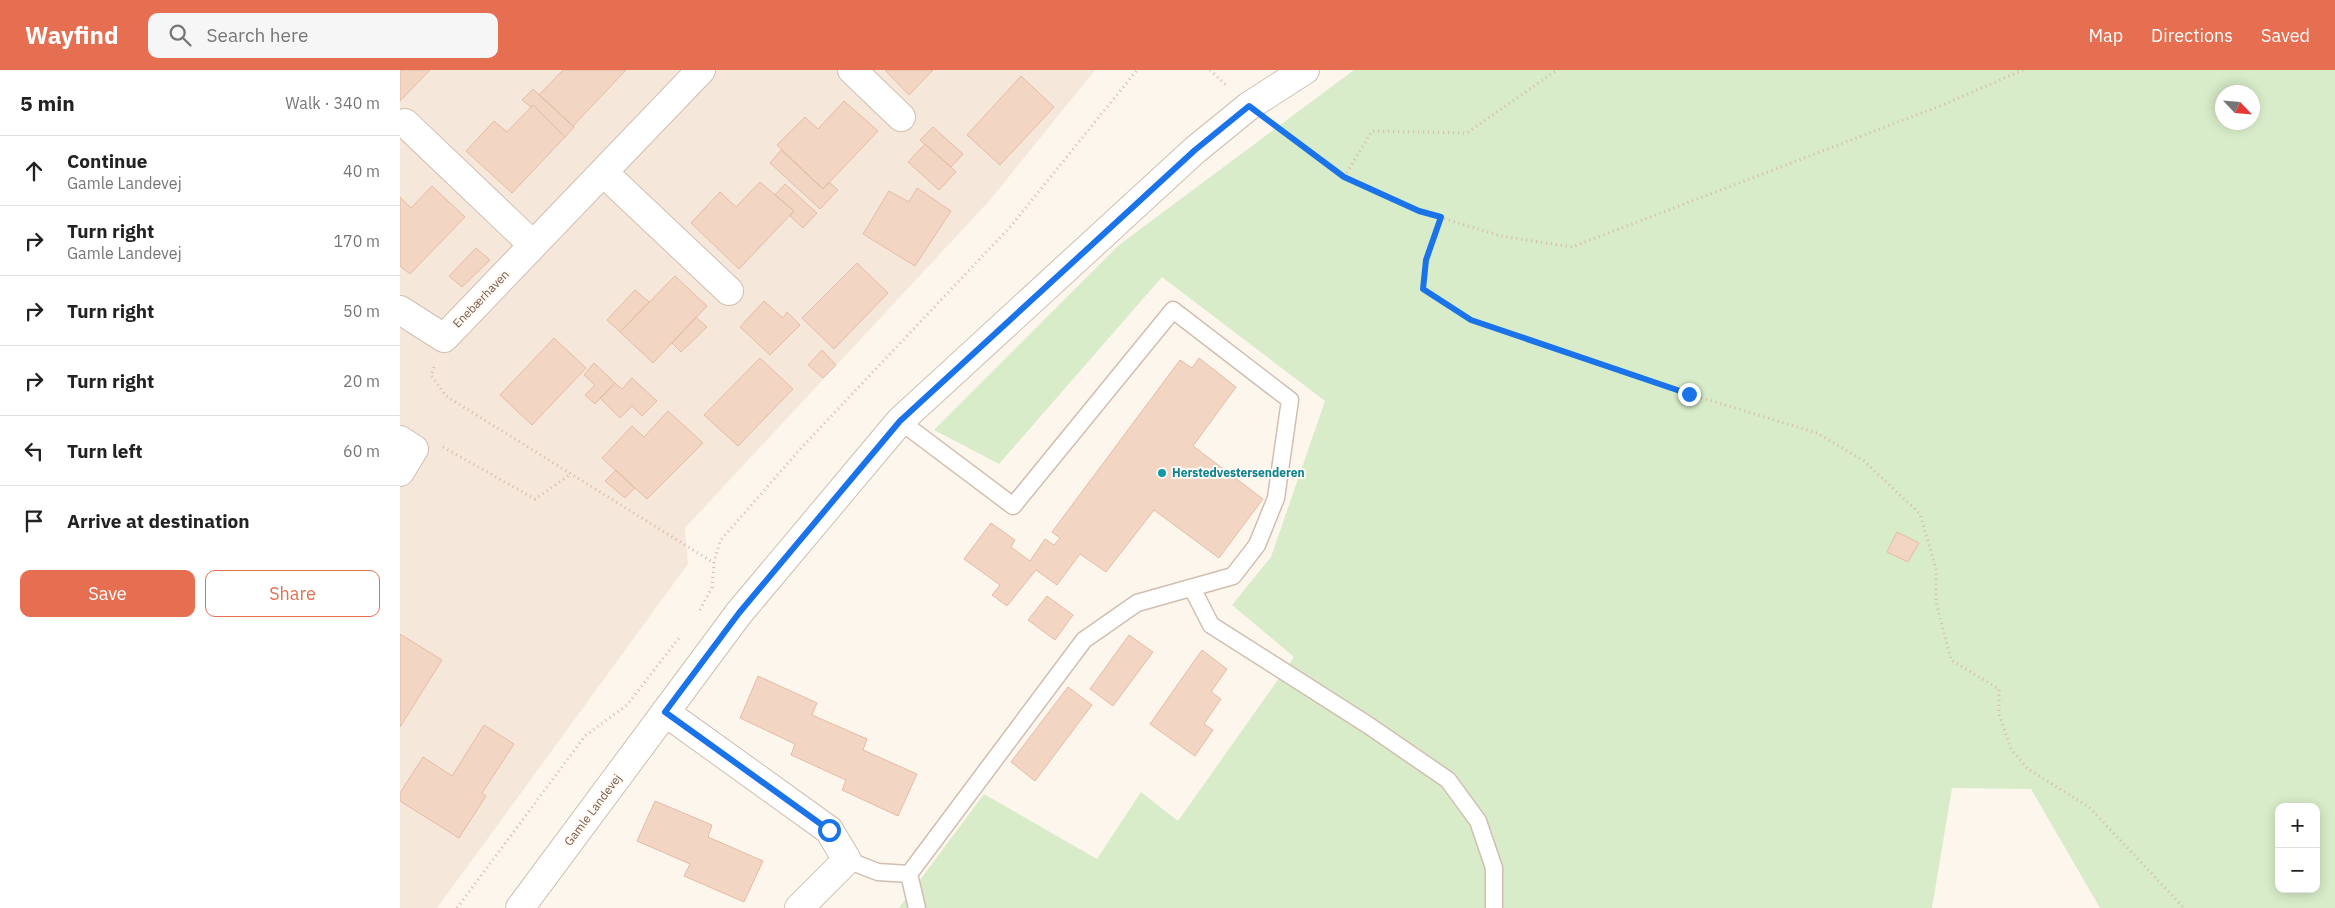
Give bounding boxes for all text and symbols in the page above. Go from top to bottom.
search box [148,13,498,58]
text: Wayfind [25,19,118,51]
icon: search [166,21,194,49]
text: Search here [206,23,308,47]
text: Map [2088,24,2123,47]
text: Directions [2151,24,2233,47]
text: Saved [2261,24,2310,47]
north arrow [2215,85,2260,130]
text: 5 min [20,89,75,117]
text: Walk · 340 m [285,93,380,113]
text: Continue [67,149,147,173]
icon: ahead [20,157,48,185]
text: 40 m [343,161,380,181]
text: Gamle Landevej [67,173,182,193]
text: Turn right [67,219,154,243]
icon: right [20,227,48,255]
text: 170 m [333,231,380,251]
text: Gamle Landevej [67,243,182,263]
street label: Enebærhaven [449,267,512,331]
icon: right [20,297,48,325]
text: Turn right [67,299,154,323]
text: 50 m [343,301,380,321]
icon: right [20,367,48,395]
text: Turn right [67,369,154,393]
text: 20 m [343,371,380,391]
route end [1678,383,1701,406]
icon: left [20,437,48,465]
text: Turn left [67,439,143,463]
text: 60 m [343,441,380,461]
place label: Herstedvestersenderen [1172,465,1305,480]
marker: Herstedvestersenderen [1156,467,1168,479]
icon: arrive [20,507,48,535]
text: Arrive at destination [67,509,250,533]
button: Save [20,570,195,617]
button: Share [205,570,380,617]
street label: Gamle Landevej [561,771,624,849]
map controls [2275,803,2320,893]
button: + [2275,803,2320,848]
route start [818,819,841,842]
button: − [2275,848,2320,893]

